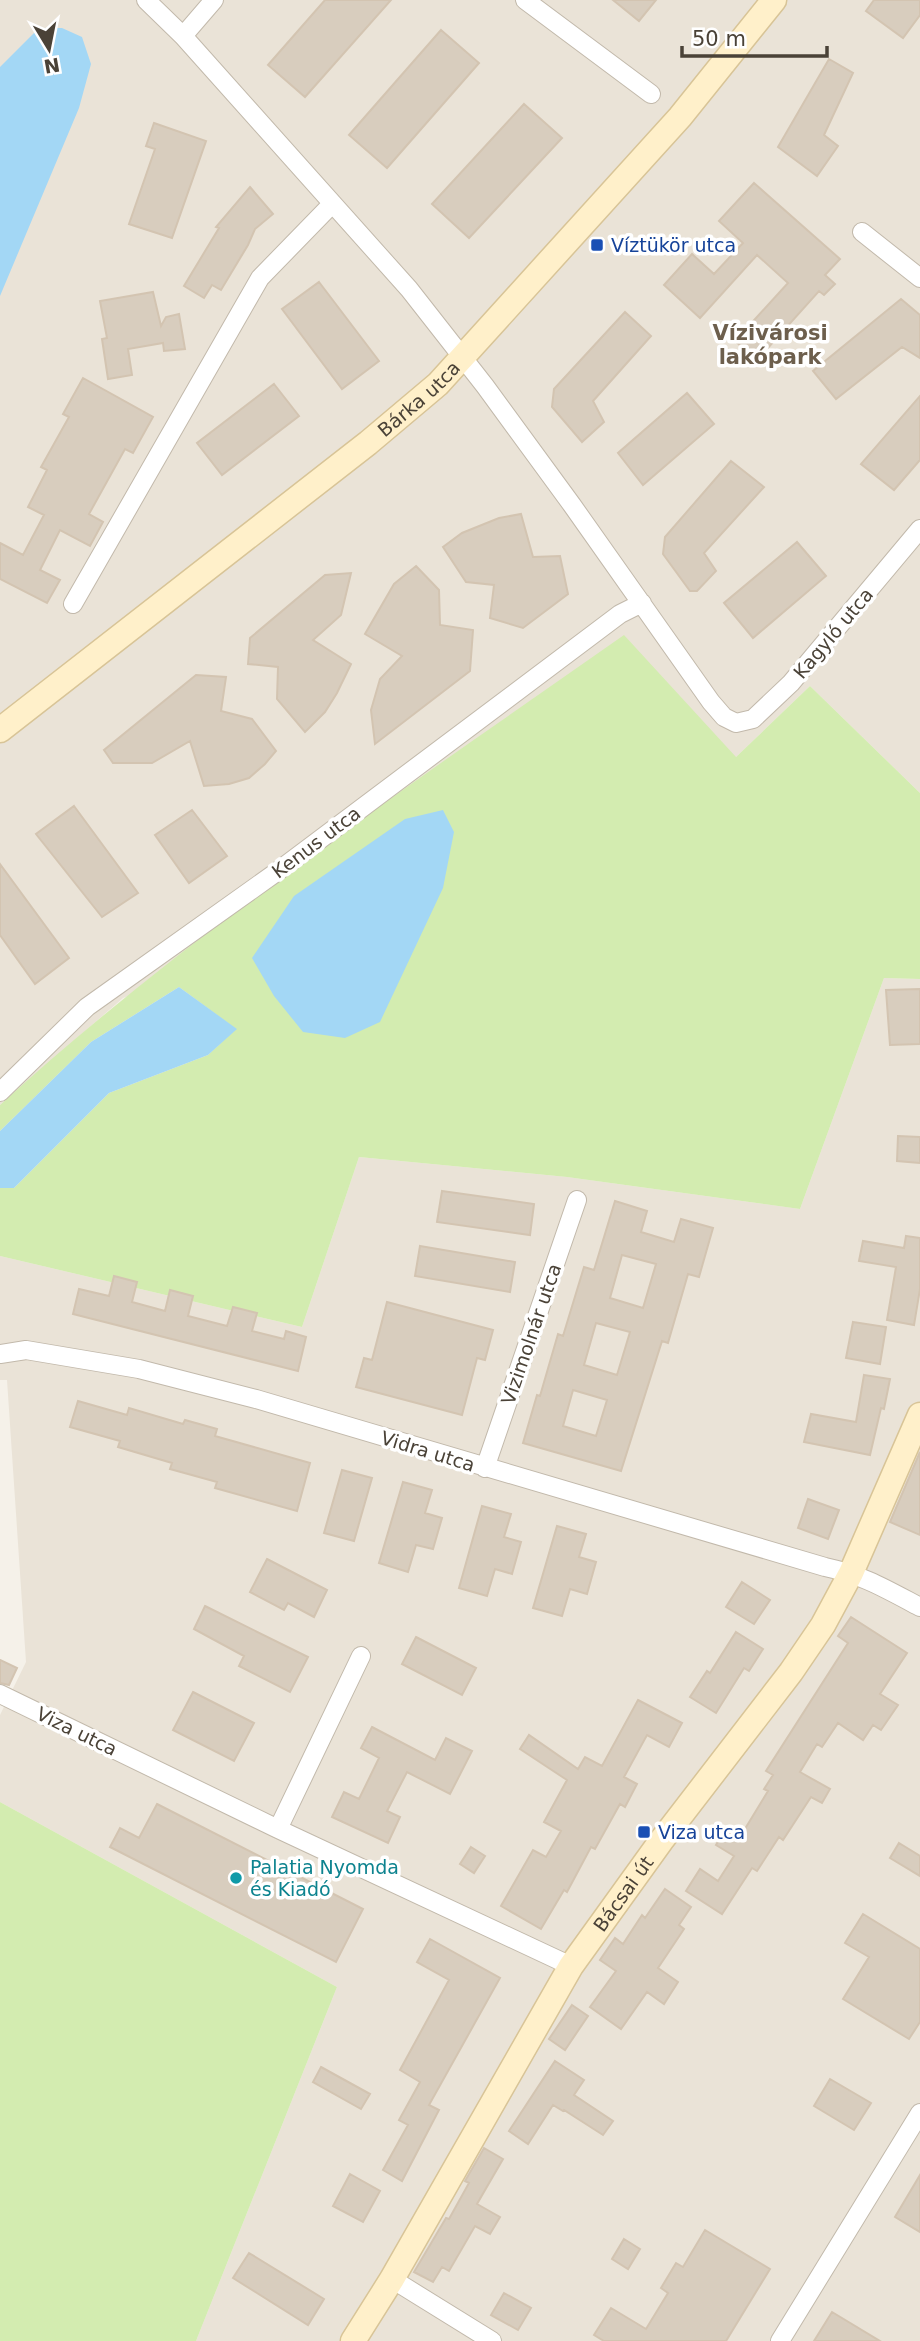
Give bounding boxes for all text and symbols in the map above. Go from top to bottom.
north arrow [14,14,84,84]
scale bar [682,14,827,58]
text: 50 m [692,27,746,51]
text: N [42,54,62,78]
place label: Víztükör utca [611,234,736,256]
marker: Víztükör utca [589,237,605,253]
district label: Vízivárosi lakópark [712,321,828,369]
street label: Bárka utca [373,357,464,441]
street label: Kagyló utca [789,583,877,683]
street label: Kenus utca [268,802,364,882]
street label: Vizimolnár utca [497,1261,565,1407]
street label: Vidra utca [378,1426,478,1476]
street label: Viza utca [33,1702,121,1760]
place label: Viza utca [658,1821,745,1843]
marker: Viza utca [636,1824,652,1840]
street label: Bácsai út [589,1852,658,1936]
place label: Palatia Nyomda és Kiadó [250,1856,399,1900]
marker: Palatia Nyomda és Kiadó [228,1870,244,1886]

